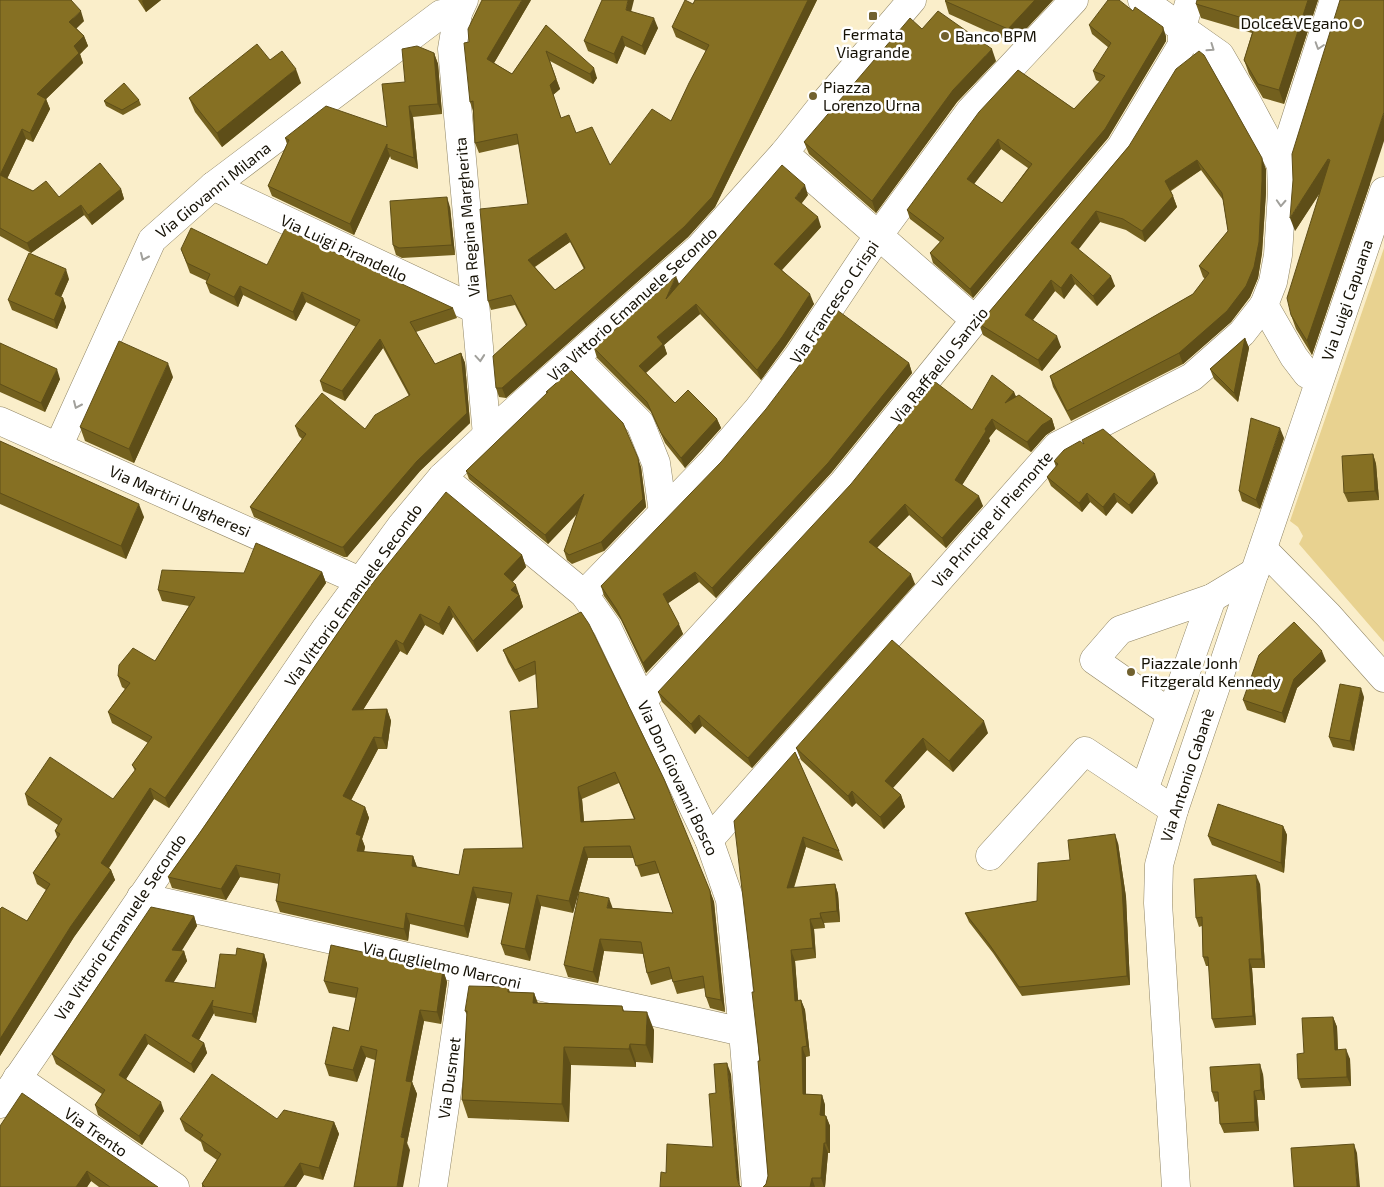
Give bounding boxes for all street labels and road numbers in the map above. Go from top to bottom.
street label: Via Regina Margherita [450,136,483,298]
street label: Via Giovanni Milana [152,138,274,242]
street label: Via Luigi Pirandello [278,210,411,285]
street label: Via Vittorio Emanuele Secondo [543,223,720,385]
street label: Via Francesco Crispi [785,236,882,367]
street label: Via Luigi Capuana [1317,237,1376,363]
street label: Via Raffaello Sanzio [886,303,991,427]
street label: Via Principe di Piemonte [927,447,1056,591]
street label: Via Martiri Ungheresi [106,461,254,540]
street label: Via Vittorio Emanuele Secondo [280,500,425,690]
street label: Via Don Giovanni Bosco [634,697,723,858]
street label: Via Antonio Cabanè [1156,705,1217,844]
street label: Via Vittorio Emanuele Secondo [50,830,189,1024]
street label: Via Guglielmo Marconi [361,937,523,992]
street label: Via Dusmet [433,1036,464,1120]
street label: Via Trento [61,1103,132,1160]

